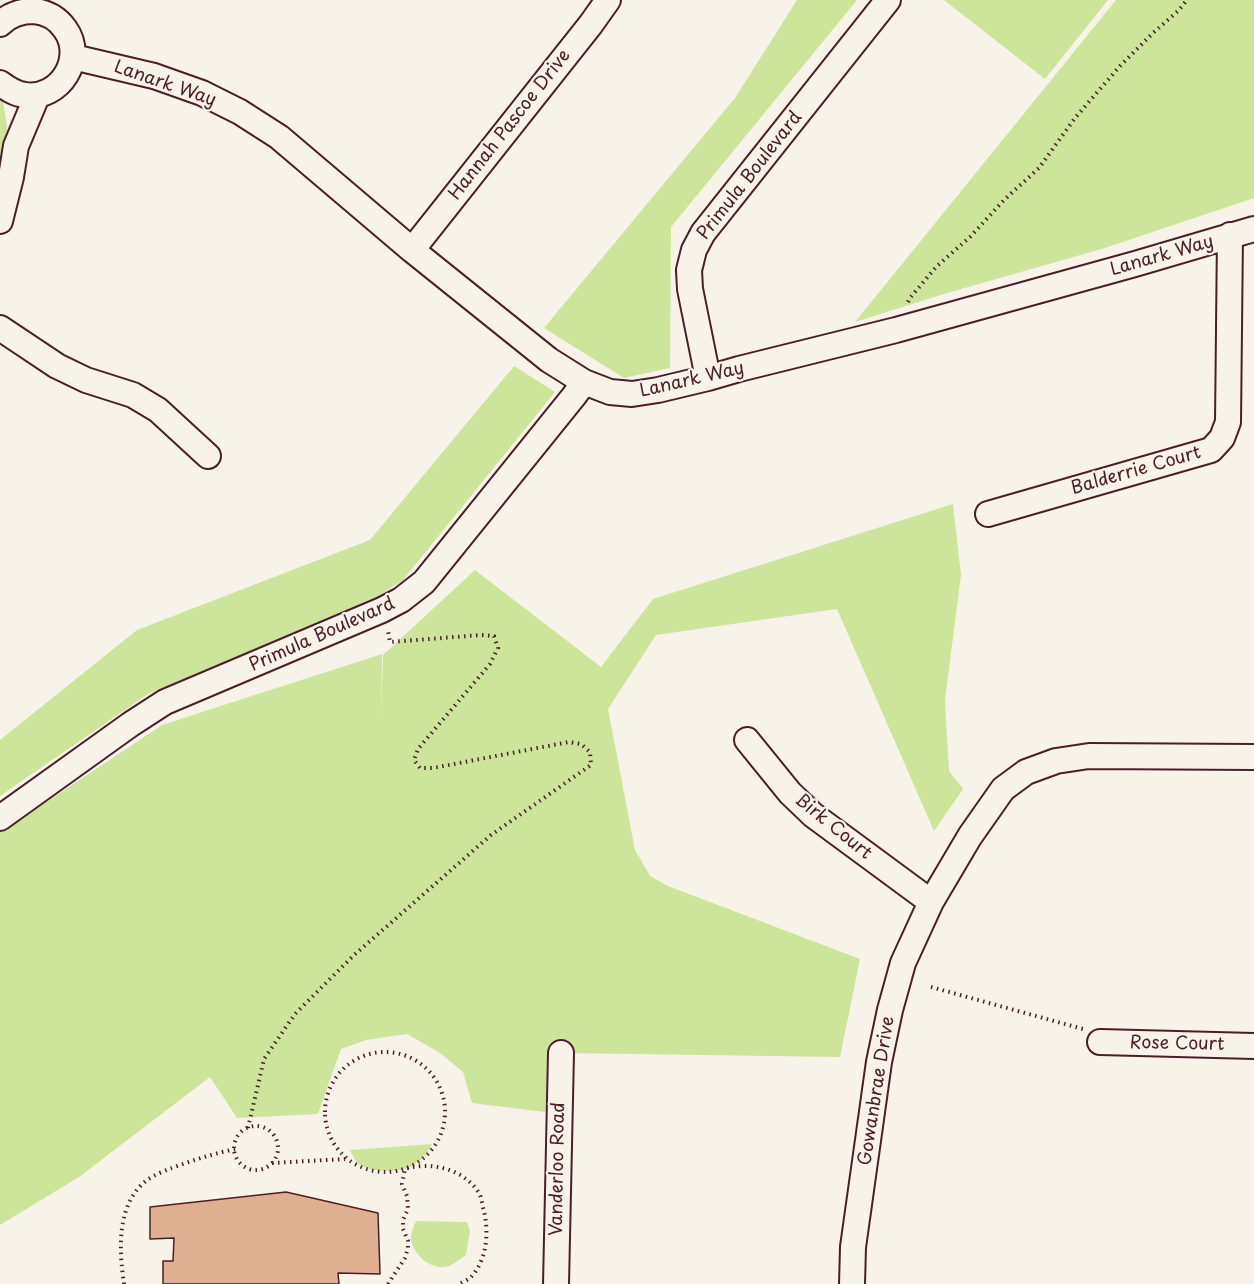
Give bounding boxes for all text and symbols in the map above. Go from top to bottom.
street label: Hannah Pascoe Drive [445,45,575,205]
street label: Lanark Way [111,56,219,112]
street label: Primula Boulevard [693,107,807,245]
street label: Lanark Way [1108,231,1216,281]
street label: Lanark Way [638,357,746,403]
street label: Balderrie Court [1069,442,1203,500]
street label: Primula Boulevard [246,593,398,677]
street label: Birk Court [790,789,876,865]
street label: Gowanbrae Drive [855,1015,899,1167]
street label: Rose Court [1129,1032,1225,1056]
street label: Vanderloo Road [546,1102,570,1236]

